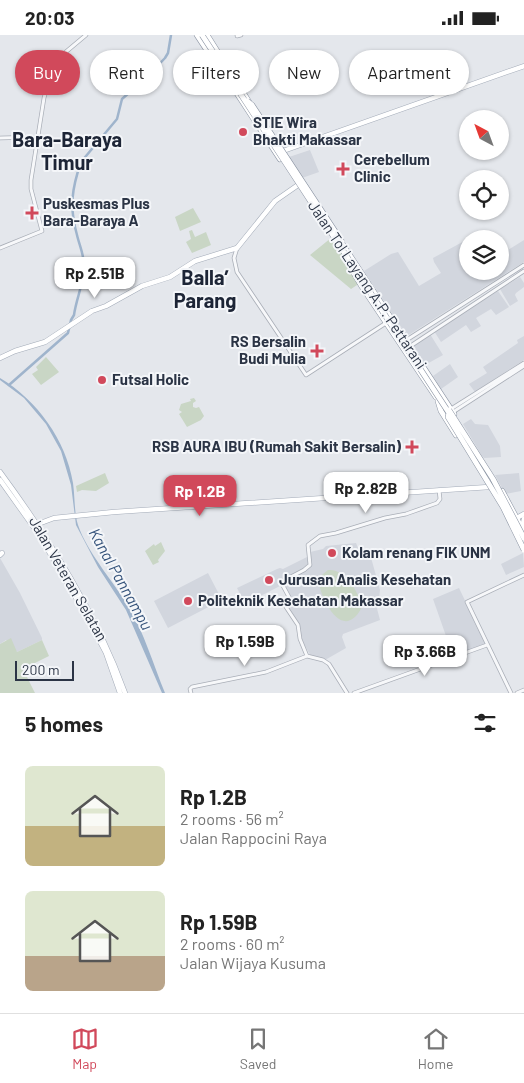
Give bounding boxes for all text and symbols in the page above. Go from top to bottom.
text: 20:03 [25,6,74,29]
chip: Buy [15,50,80,95]
chip: Rent [90,50,163,95]
chip: Filters [173,50,259,95]
chip: New [269,50,339,95]
chip: Apartment [349,50,469,95]
north arrow [459,110,509,160]
map controls [459,110,509,280]
place label: STIE Wira Bhakti Makassar [253,113,362,148]
marker: STIE Wira Bhakti Makassar [237,126,249,138]
district label: Bara-Baraya Timur [12,127,122,174]
place label: Cerebellum Clinic [354,150,430,185]
marker: Cerebellum Clinic [336,162,350,176]
button: locate [459,170,509,220]
place label: Puskesmas Plus Bara-Baraya A [43,194,150,229]
street label: Jalan Tol Layang A.P. Pettarani [305,197,431,372]
marker: Puskesmas Plus Bara-Baraya A [25,206,39,220]
button: layers [459,230,509,280]
pin: Rp 2.51B [43,257,147,299]
text: Rp 2.51B [65,263,125,282]
district label: Ballaʼ Parang [174,265,236,312]
place label: RS Bersalin Budi Mulia [231,332,306,367]
marker: RS Bersalin Budi Mulia [310,344,324,358]
place label: Futsal Holic [112,370,189,388]
marker: Futsal Holic [96,374,108,386]
place label: RSB AURA IBU (Rumah Sakit Bersalin) [152,437,402,455]
marker: RSB AURA IBU (Rumah Sakit Bersalin) [405,440,419,454]
pin: Rp 2.82B [314,471,418,514]
pin: Rp 1.2B [154,475,246,517]
text: Rp 2.82B [335,478,397,497]
text: Rp 1.2B [175,481,225,500]
street label: Jalan Veteran Selatan [26,513,112,644]
water label: Kanal Pannampu [86,524,157,633]
place label: Kolam renang FIK UNM [342,543,491,561]
marker: Kolam renang FIK UNM [326,547,338,559]
place label: Jurusan Analis Kesehatan [279,570,451,588]
marker: Jurusan Analis Kesehatan [263,574,275,586]
place label: Politeknik Kesehatan Makassar [198,591,404,609]
marker: Politeknik Kesehatan Makassar [182,595,194,607]
pin: Rp 1.59B [193,625,297,667]
text: Rp 1.59B [215,631,275,650]
pin: Rp 3.66B [373,635,477,677]
text: Rp 3.66B [394,641,456,660]
scale bar [15,658,74,681]
text: 200 m [22,661,60,678]
icon: filters [471,709,499,737]
text: 5 homes [25,711,103,736]
text: Rp 1.2B [180,784,247,809]
icon: home [65,786,125,846]
text: 2 rooms · 56 m² [180,809,284,828]
text: Jalan Rappocini Raya [180,828,327,847]
text: Rp 1.59B [180,909,258,934]
icon: home [65,911,125,971]
text: 2 rooms · 60 m² [180,934,285,953]
text: Jalan Wijaya Kusuma [180,953,326,972]
tab: Map [71,1025,99,1072]
tab: Saved [240,1025,277,1072]
tab: Home [418,1025,453,1072]

